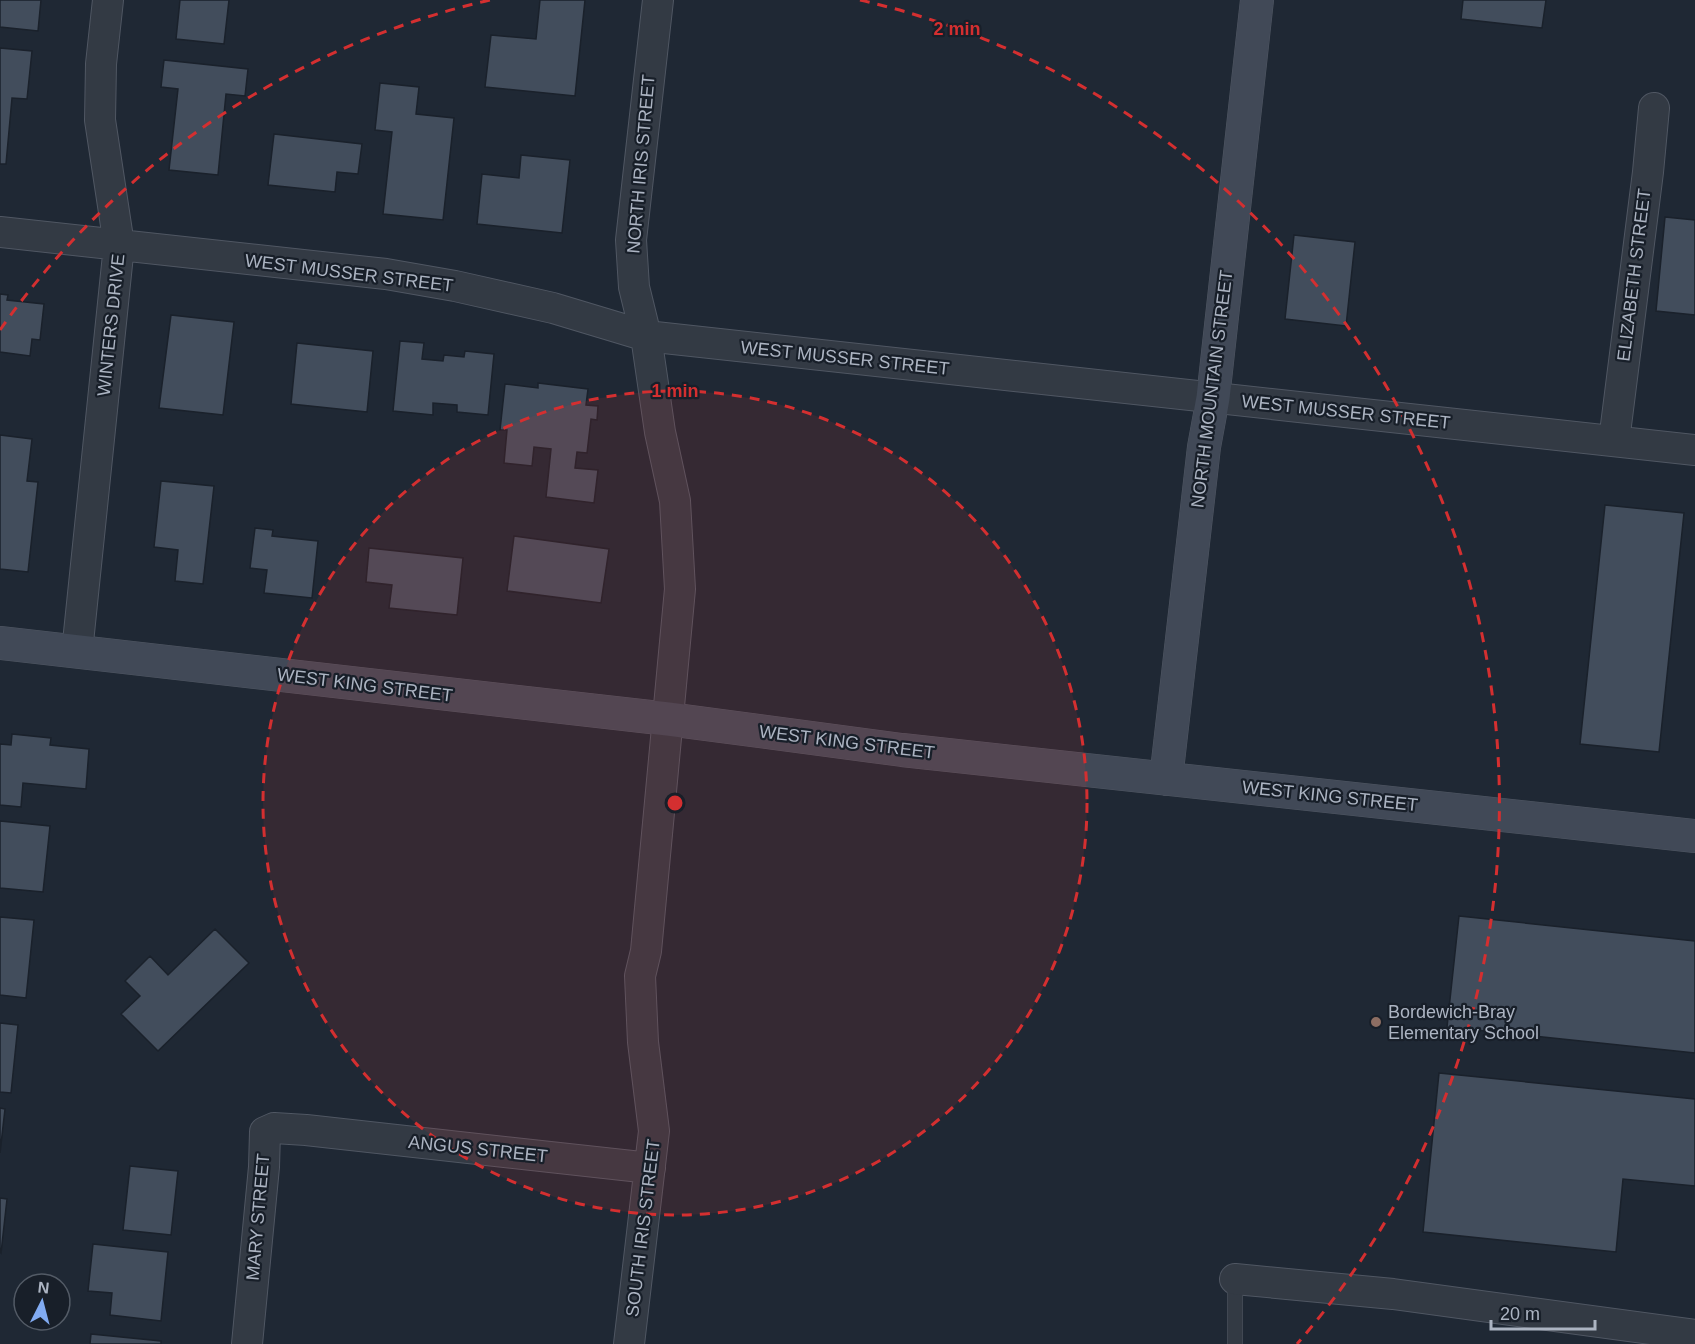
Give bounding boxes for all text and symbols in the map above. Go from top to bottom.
text: 2 min [933,19,981,39]
street label: NORTH IRIS STREET [623,74,659,254]
street label: ELIZABETH STREET [1613,187,1655,363]
street label: WEST MUSSER STREET [244,250,454,296]
street label: WINTERS DRIVE [94,253,128,397]
street label: NORTH MOUNTAIN STREET [1187,269,1237,509]
street label: WEST MUSSER STREET [740,337,950,379]
text: 1 min [651,381,699,401]
street label: WEST MUSSER STREET [1241,391,1451,433]
street label: WEST KING STREET [276,664,454,706]
street label: WEST KING STREET [758,721,936,763]
street label: WEST KING STREET [1241,777,1419,815]
centre of rings [665,793,685,813]
place label: Bordewich-Bray Elementary School [1388,1002,1539,1043]
marker: Bordewich-Bray Elementary School [1369,1015,1383,1029]
street label: ANGUS STREET [407,1132,549,1166]
street label: SOUTH IRIS STREET [622,1138,664,1318]
street label: MARY STREET [242,1153,274,1281]
north arrow [12,1272,72,1332]
text: N [37,1279,50,1297]
scale bar [1491,1293,1594,1331]
text: 20 m [1500,1304,1540,1324]

